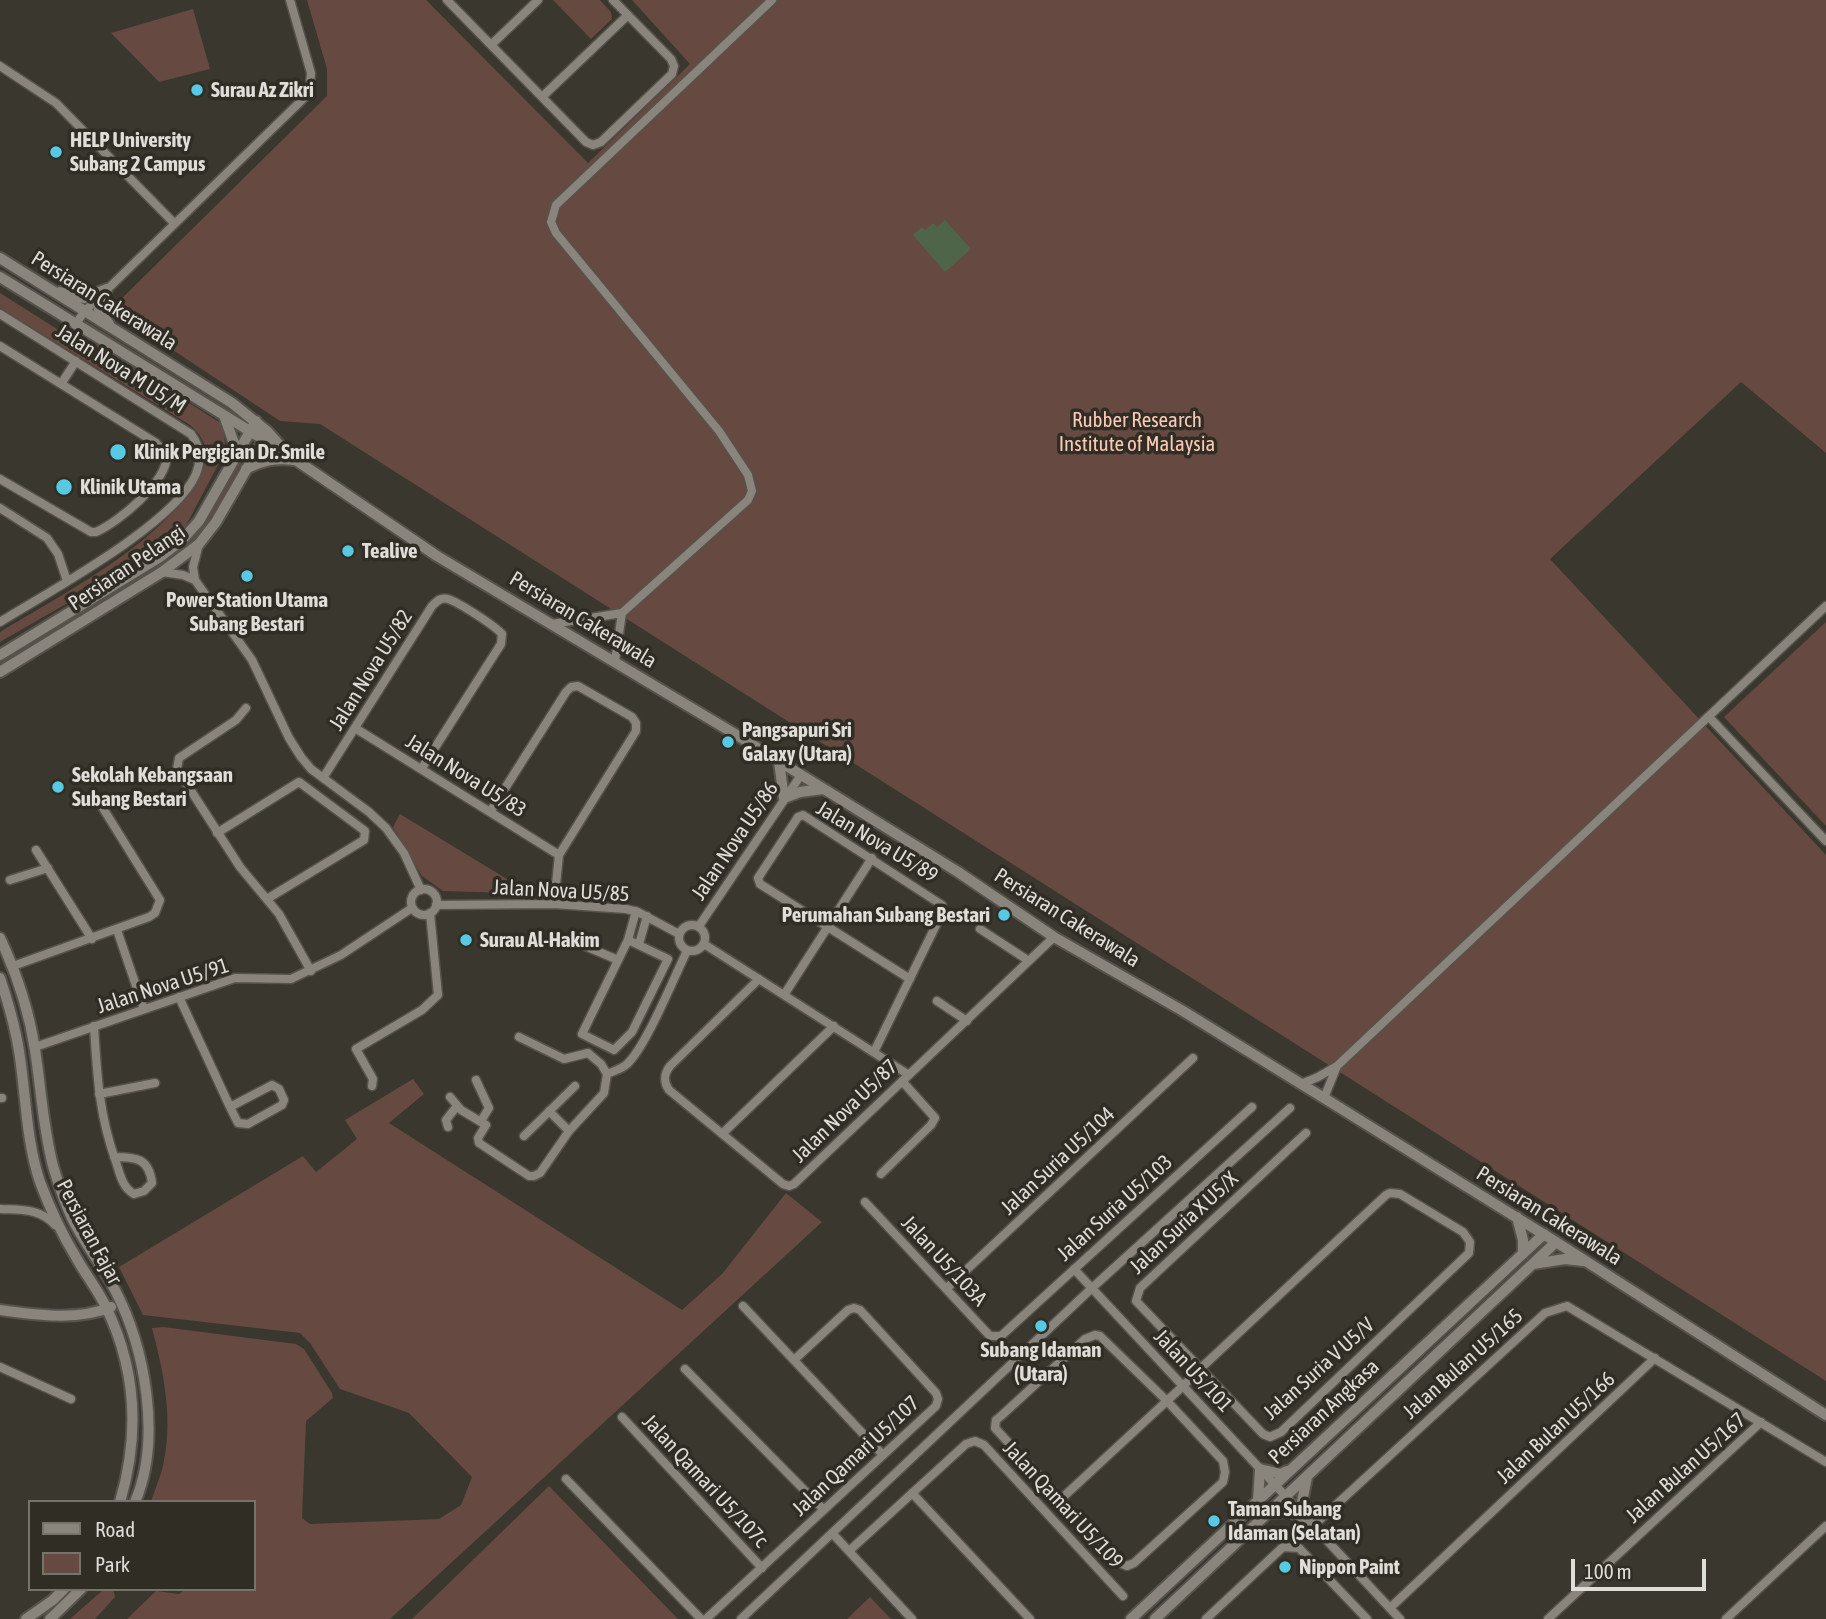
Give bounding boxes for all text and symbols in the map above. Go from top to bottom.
place label: Surau Az Zikri [211,77,314,103]
marker: Surau Az Zikri [189,82,205,98]
place label: HELP University Subang 2 Campus [70,127,205,177]
marker: HELP University Subang 2 Campus [48,144,64,160]
street label: Persiaran Cakerawala [27,246,181,356]
street label: Jalan Nova M U5/M [51,319,191,419]
park label: Rubber Research Institute of Malaysia [1059,407,1215,457]
place label: Klinik Pergigian Dr. Smile [134,439,325,465]
marker: Klinik Pergigian Dr. Smile [108,442,128,462]
place label: Klinik Utama [80,474,181,500]
marker: Klinik Utama [54,477,74,497]
street label: Persiaran Pelangi [64,520,190,616]
place label: Tealive [362,538,418,564]
marker: Tealive [340,543,356,559]
street label: Persiaran Cakerawala [505,566,661,674]
marker: Power Station Utama Subang Bestari [239,568,255,584]
place label: Power Station Utama Subang Bestari [166,587,328,637]
street label: Jalan Nova U5/82 [324,605,418,735]
place label: Pangsapuri Sri Galaxy (Utara) [742,717,852,767]
street label: Jalan Nova U5/83 [401,729,531,823]
marker: Pangsapuri Sri Galaxy (Utara) [720,734,736,750]
place label: Sekolah Kebangsaan Subang Bestari [72,762,233,812]
street label: Jalan Nova U5/86 [686,777,784,905]
marker: Sekolah Kebangsaan Subang Bestari [50,779,66,795]
street label: Jalan Nova U5/89 [812,796,942,888]
street label: Persiaran Cakerawala [990,863,1144,973]
street label: Jalan Nova U5/85 [492,875,630,907]
place label: Perumahan Subang Bestari [782,902,990,928]
marker: Perumahan Subang Bestari [996,907,1012,923]
place label: Surau Al-Hakim [480,927,600,953]
marker: Surau Al-Hakim [458,932,474,948]
street label: Jalan Nova U5/91 [94,953,232,1019]
street label: Jalan Nova U5/87 [787,1054,903,1168]
street label: Jalan Suria U5/104 [996,1102,1120,1220]
street label: Jalan Suria U5/103 [1052,1150,1178,1266]
street label: Persiaran Cakerawala [1472,1161,1626,1271]
street label: Jalan Suria X U5/X [1125,1167,1243,1279]
street label: Persiaran Fajar [51,1175,127,1289]
street label: Jalan U5/103A [896,1211,992,1311]
street label: Jalan Bulan U5/165 [1398,1304,1528,1424]
street label: Jalan Suria V U5/V [1258,1313,1380,1425]
marker: Subang Idaman (Utara) [1033,1318,1049,1334]
street label: Jalan U5/101 [1148,1324,1238,1418]
place label: Subang Idaman (Utara) [981,1337,1101,1387]
street label: Persiaran Angkasa [1263,1354,1385,1470]
street label: Jalan Bulan U5/166 [1492,1367,1620,1489]
street label: Jalan Qamari U5/107 [787,1391,925,1521]
street label: Jalan Bulan U5/167 [1621,1408,1751,1528]
street label: Jalan Qamari U5/107c [637,1409,773,1553]
street label: Jalan Qamari U5/109 [998,1436,1128,1574]
place label: Taman Subang Idaman (Selatan) [1228,1496,1361,1546]
legend [28,1500,256,1591]
marker: Taman Subang Idaman (Selatan) [1206,1513,1222,1529]
text: Road [95,1517,135,1541]
scale bar [1574,1546,1709,1590]
text: Park [95,1552,130,1576]
place label: Nippon Paint [1299,1554,1400,1580]
marker: Nippon Paint [1277,1559,1293,1575]
text: 100 m [1584,1559,1632,1583]

